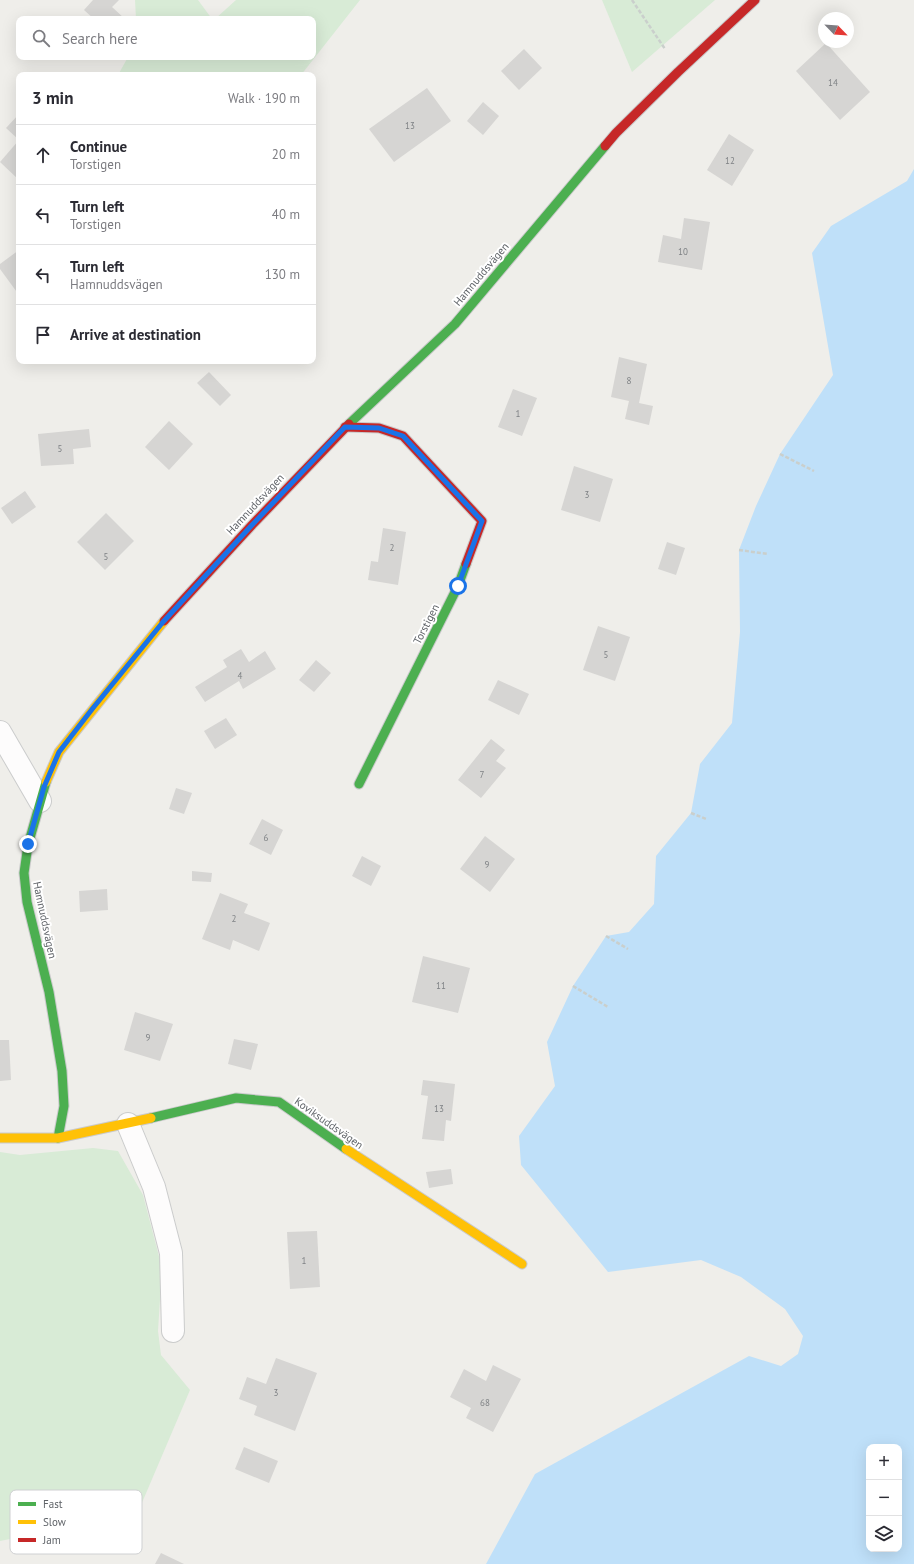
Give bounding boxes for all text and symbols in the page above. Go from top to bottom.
north arrow [818,12,854,48]
search box [16,16,316,60]
icon: search [30,27,52,49]
text: Search here [62,29,138,48]
house number: 14 [828,77,838,88]
text: 3 min [32,87,73,109]
text: Walk · 190 m [228,90,300,107]
house number: 13 [405,120,415,131]
text: Continue [70,137,127,156]
icon: ahead [32,144,54,166]
text: 20 m [272,146,300,163]
house number: 12 [725,155,735,166]
text: Torstigen [70,156,121,173]
text: Turn left [70,197,124,216]
icon: left [32,204,54,226]
text: 40 m [272,206,300,223]
text: Torstigen [70,216,121,233]
street label: Hamnuddsvägen [450,239,512,309]
house number: 10 [678,246,688,257]
text: Turn left [70,257,124,276]
icon: left [32,264,54,286]
text: 130 m [265,266,300,283]
text: Hamnuddsvägen [70,276,163,293]
icon: arrive [32,324,54,346]
text: Arrive at destination [70,325,201,344]
house number: 8 [627,375,632,386]
house number: 1 [516,408,521,419]
house number: 5 [58,443,63,454]
street label: Hamnuddsvägen [223,471,287,537]
house number: 3 [585,489,590,500]
house number: 2 [390,542,395,553]
house number: 5 [104,551,109,562]
route start [449,577,467,595]
street label: Torstigen [410,602,442,646]
house number: 5 [604,649,609,660]
house number: 4 [238,670,243,681]
house number: 7 [480,769,485,780]
house number: 6 [264,832,269,843]
route end [19,835,37,853]
house number: 9 [485,859,490,870]
street label: Hamnuddsvägen [30,880,60,960]
house number: 2 [232,913,237,924]
house number: 11 [436,980,446,991]
house number: 9 [146,1032,151,1043]
street label: Koviksuddsvägen [292,1094,366,1152]
house number: 13 [434,1103,444,1114]
house number: 1 [302,1255,307,1266]
house number: 3 [274,1387,279,1398]
house number: 68 [480,1397,490,1408]
map controls [866,1444,902,1552]
button: + [866,1444,902,1480]
button: − [866,1480,902,1516]
legend [10,1490,142,1554]
text: Fast [43,1497,63,1511]
text: Slow [43,1515,66,1529]
button: layers [866,1516,902,1552]
text: Jam [42,1533,61,1547]

